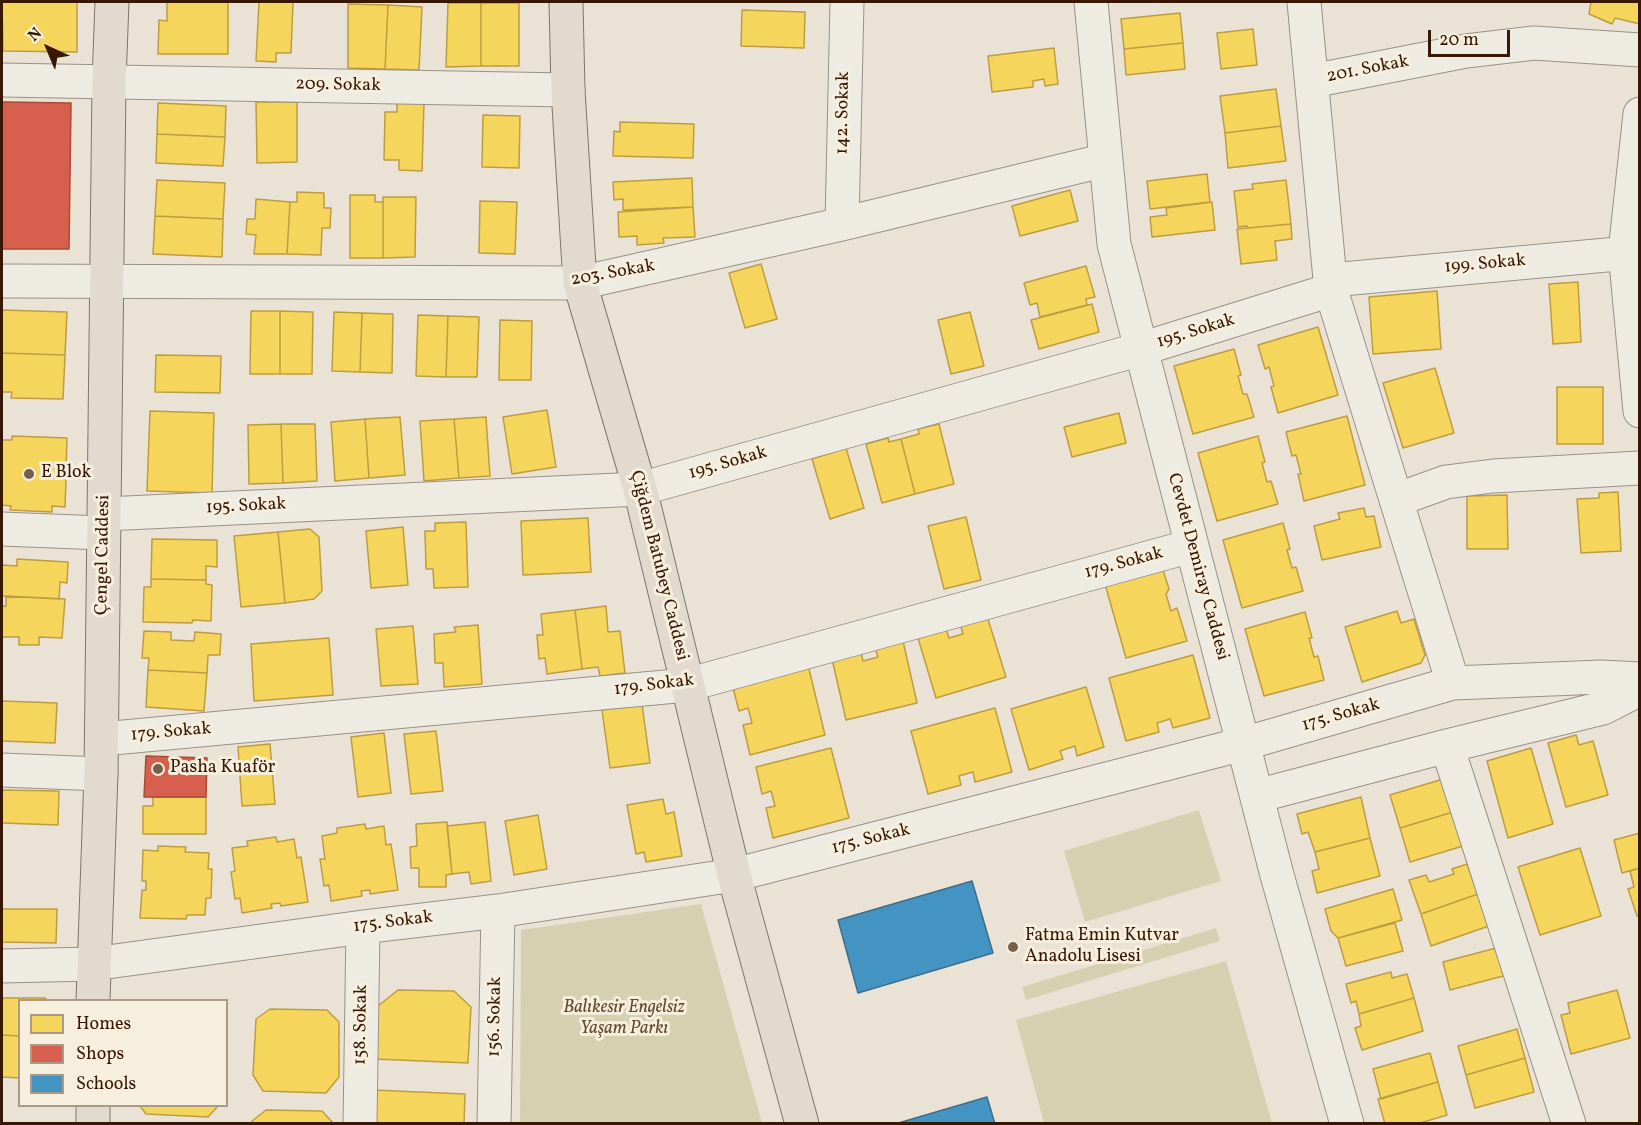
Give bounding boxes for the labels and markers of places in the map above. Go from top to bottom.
place label: E Blok [41,463,91,485]
marker: E Blok [22,467,36,481]
place label: Pasha Kuaför [170,758,275,780]
marker: Pasha Kuaför [151,762,165,776]
place label: Fatma Emin Kutvar Anadolu Lisesi [1025,926,1179,968]
marker: Fatma Emin Kutvar Anadolu Lisesi [1006,940,1020,954]

